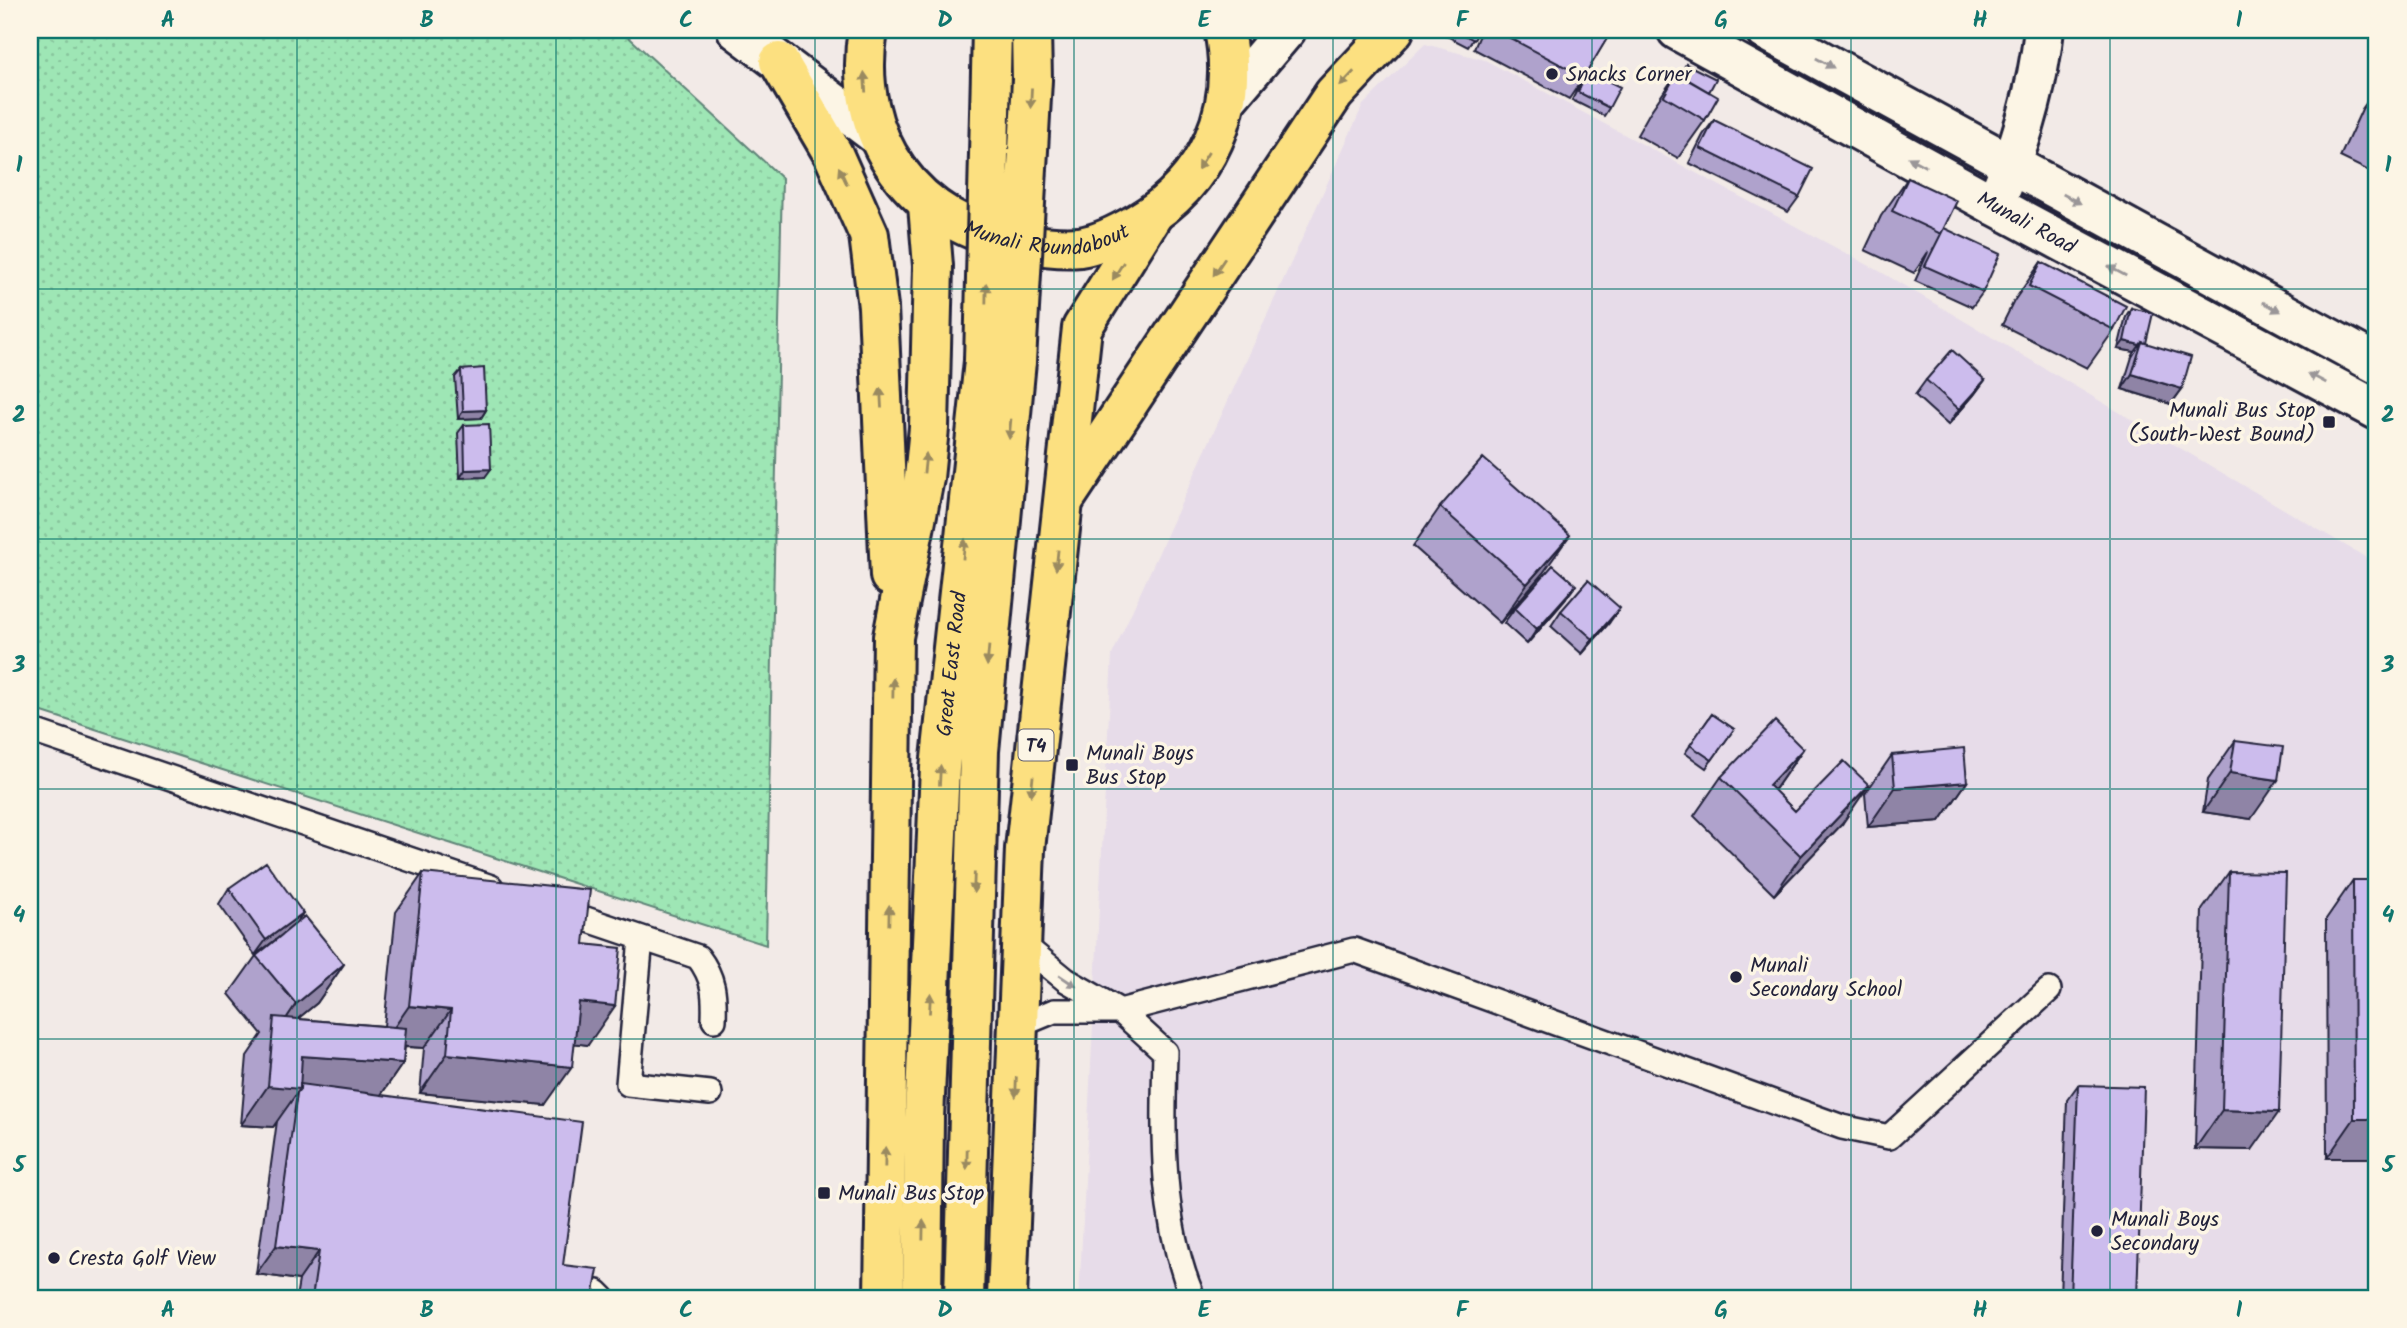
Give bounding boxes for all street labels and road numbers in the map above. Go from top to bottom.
street label: Munali Road [1970,183,2082,264]
street label: Munali Roundabout [963,210,1131,236]
street label: Great East Road [929,590,977,738]
road number: T4 [1018,730,1054,760]

